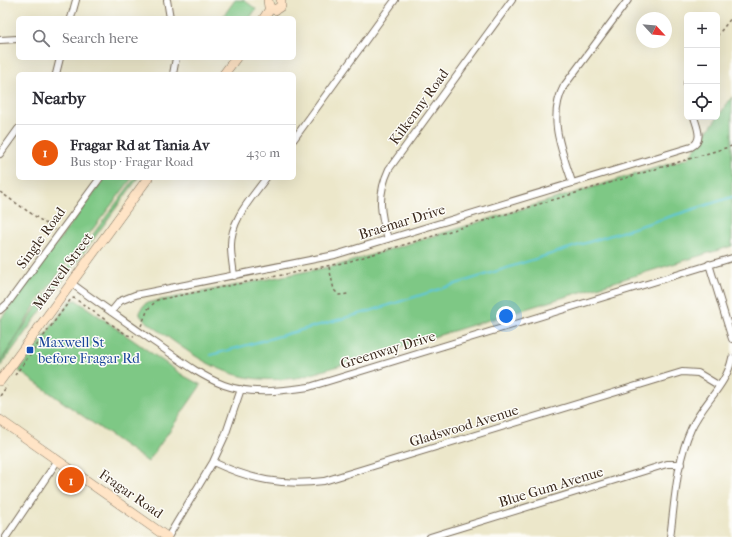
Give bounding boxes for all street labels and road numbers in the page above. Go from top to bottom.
street label: Kilkenny Road [386,65,452,148]
street label: Braemar Drive [357,201,447,243]
street label: Single Road [13,204,69,272]
street label: Maxwell Street [29,229,97,313]
street label: Greenway Drive [338,327,438,373]
street label: Gladswood Avenue [407,401,521,451]
street label: Blue Gum Avenue [497,463,605,511]
street label: Fragar Road [96,466,166,522]

